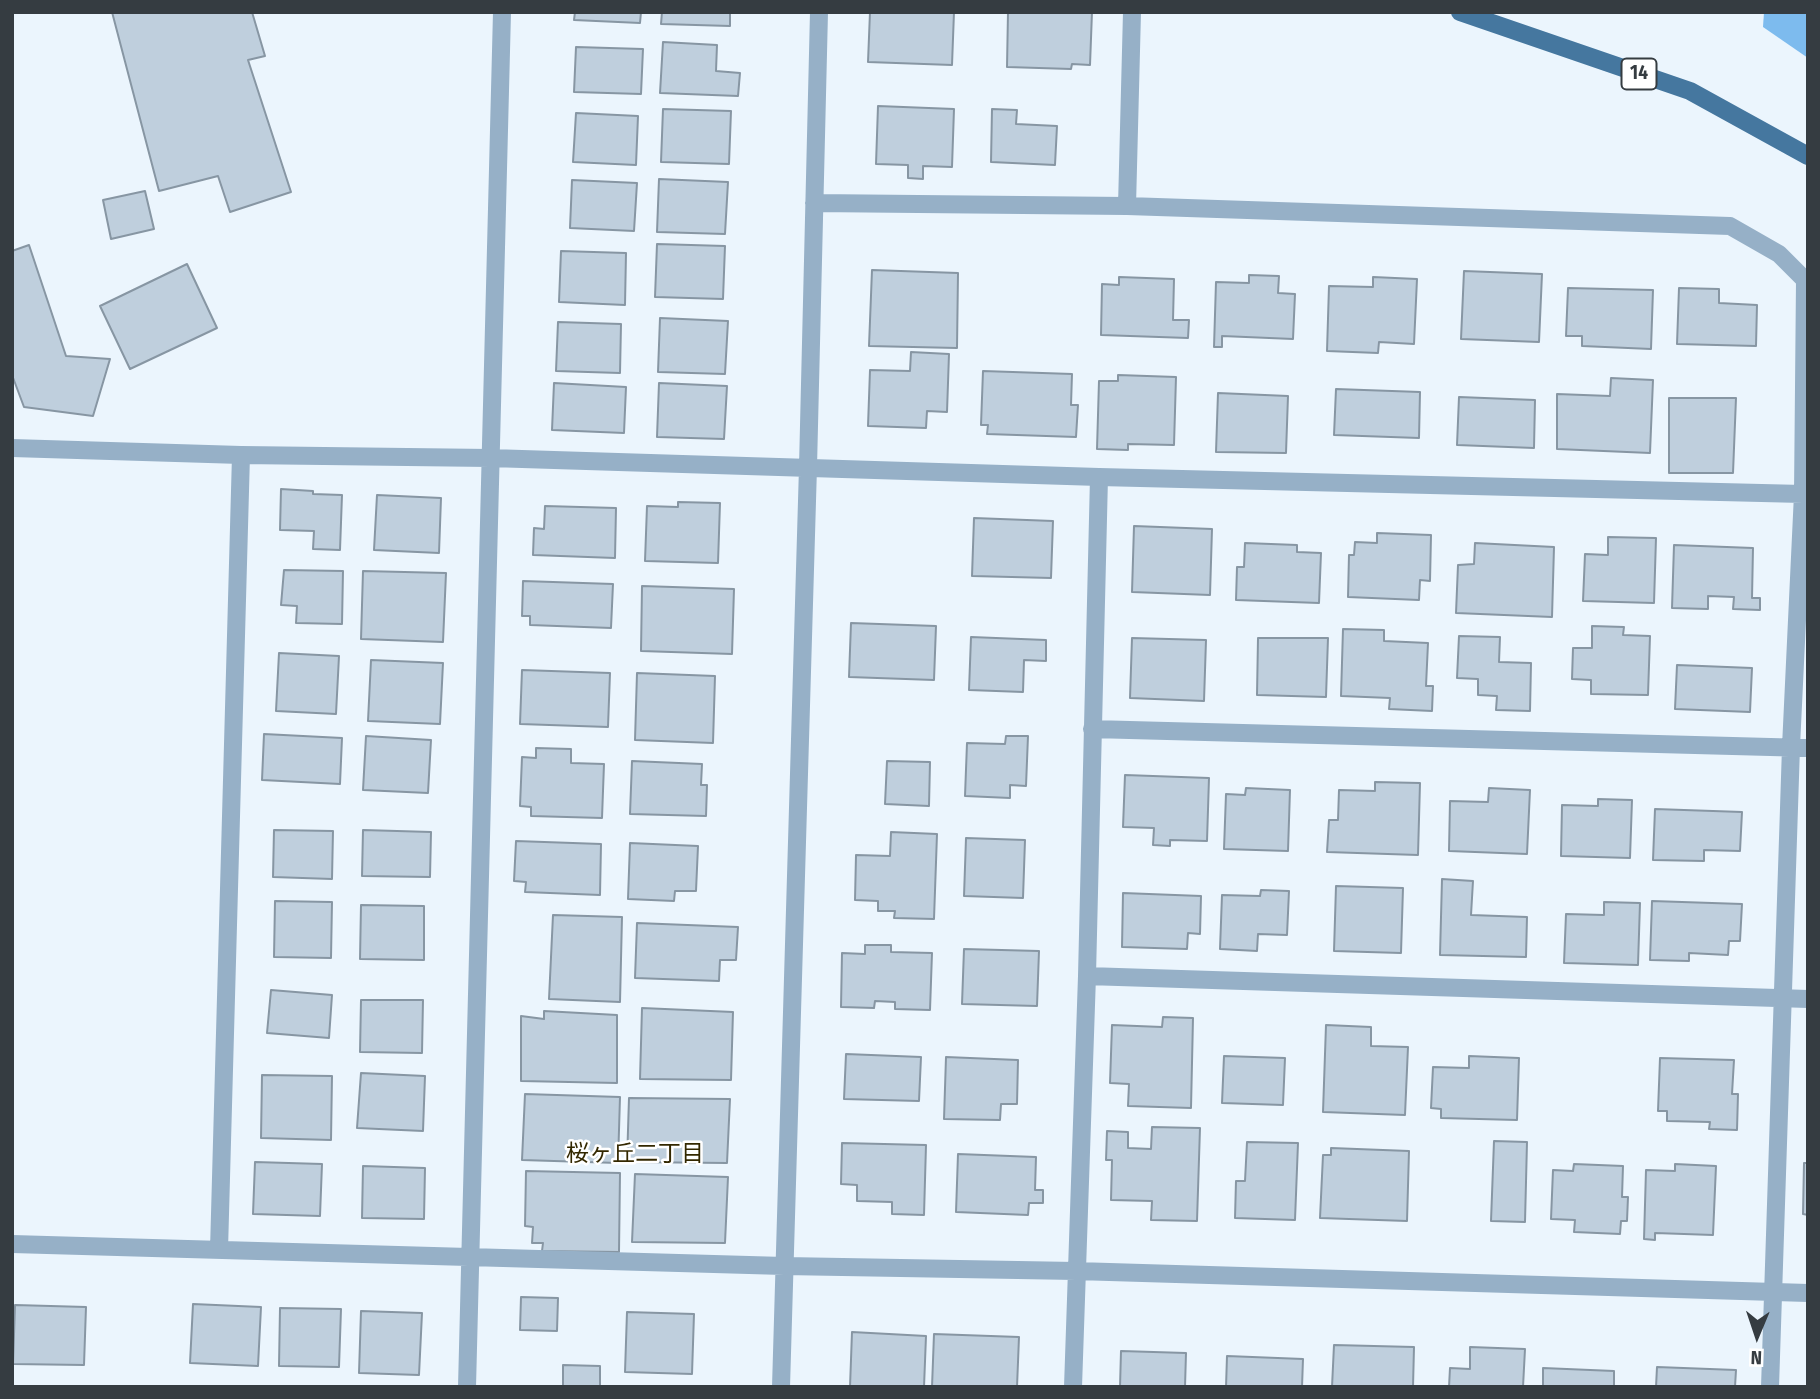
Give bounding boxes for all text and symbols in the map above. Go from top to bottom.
road number: 14 [1622,58,1656,90]
district label: 桜ヶ丘二丁目 [566,1141,704,1169]
north arrow [1722,1301,1792,1371]
text: N [1750,1346,1762,1369]

